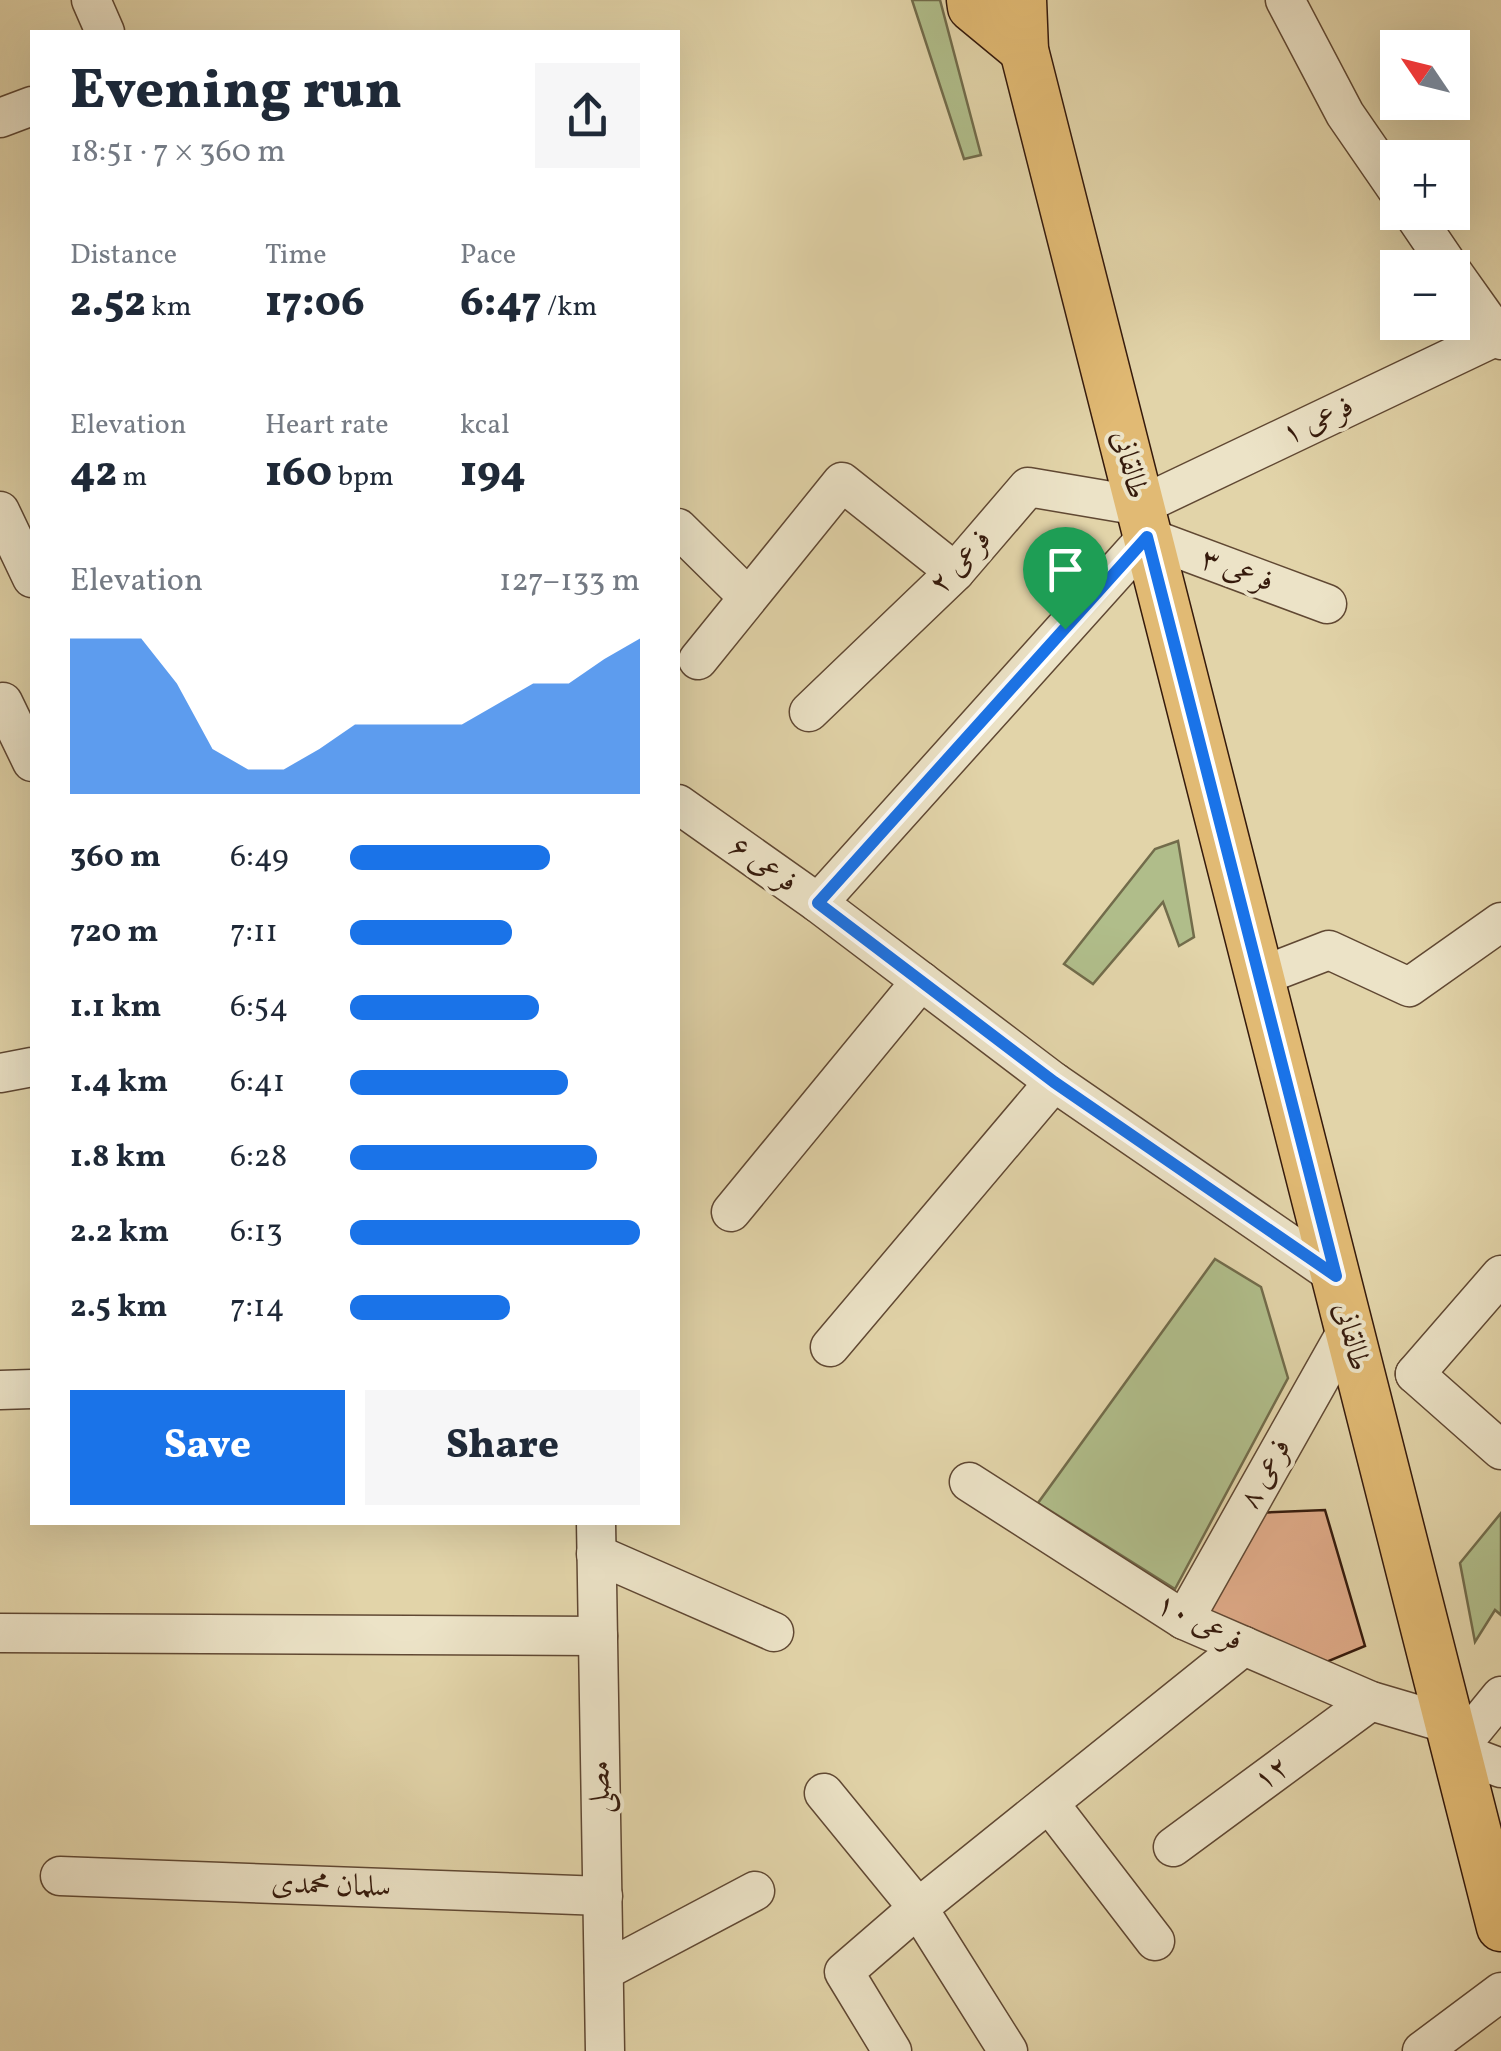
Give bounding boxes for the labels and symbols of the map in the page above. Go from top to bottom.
north arrow [1380,30,1470,120]
street label: فرعی ۱ [1275,386,1361,456]
street label: طالقانی [1100,426,1158,504]
street label: فرعی ۲ [920,520,1002,604]
pin [1023,527,1108,630]
street label: فرعی ۳ [1195,538,1279,604]
street label: فرعی ۶ [720,826,806,904]
street label: طالقانی [1322,1298,1380,1376]
street label: فرعی ۸ [1229,1431,1303,1517]
street label: فرعی ۱۰ [1148,1583,1250,1663]
street label: ۱۲ [1245,1747,1299,1801]
street label: مصلی [580,1760,622,1814]
street label: سلمان محمدی [270,1863,392,1909]

